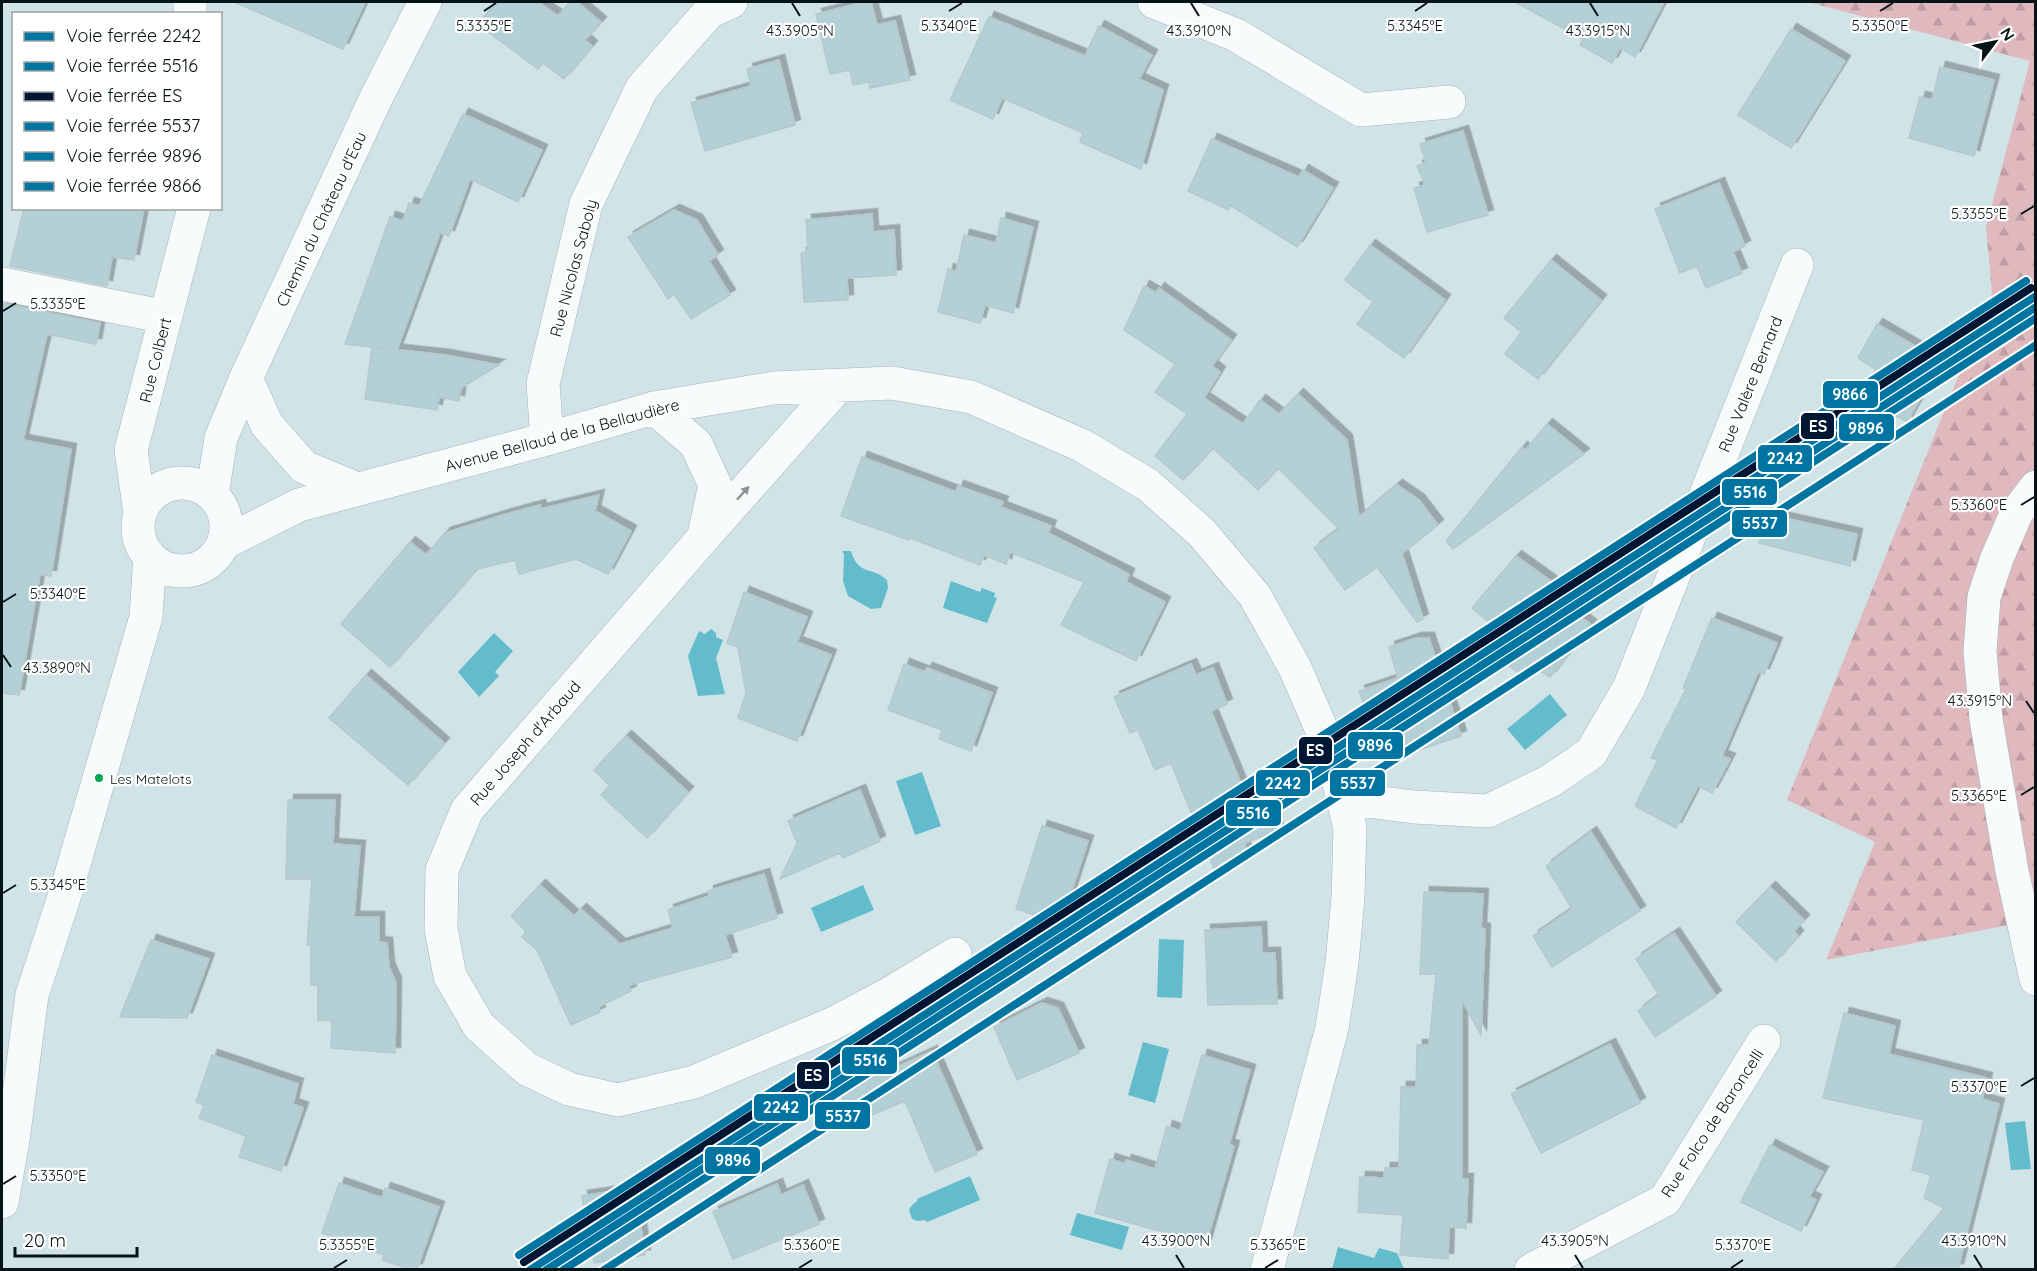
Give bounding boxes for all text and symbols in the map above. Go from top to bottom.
legend [12,12,222,210]
north arrow [1965,12,2025,72]
text: 5.3335°E [456,16,512,35]
text: 5.3340°E [921,16,977,35]
text: 5.3345°E [1387,16,1443,35]
text: 5.3350°E [1852,16,1908,35]
text: 43.3905°N [766,21,834,40]
text: 43.3910°N [1166,21,1232,40]
text: 43.3915°N [1566,21,1630,40]
text: Voie ferrée 2242 [66,24,201,47]
text: N [1996,24,2019,44]
text: Voie ferrée 5516 [66,54,198,77]
text: Voie ferrée ES [66,84,182,107]
text: Voie ferrée 5537 [66,114,200,137]
street label: Chemin du Château d'Eau [272,128,370,310]
text: Voie ferrée 9896 [66,144,202,167]
text: Voie ferrée 9866 [66,174,202,197]
street label: Rue Nicolas Saboly [545,197,601,339]
text: 5.3355°E [1951,204,2007,223]
text: 5.3335°E [30,294,86,313]
street label: Rue Valère Bernard [1714,313,1786,455]
street label: Rue Colbert [135,315,175,405]
line badge: 9866 [1822,380,1879,409]
text: 9866 [1832,384,1868,404]
street label: Avenue Bellaud de la Bellaudière [443,394,681,476]
line badge: ES [1800,412,1835,440]
line badge: 9896 [1838,413,1895,442]
text: ES [1809,416,1827,436]
text: 9896 [1848,418,1884,438]
line badge: 2242 [1757,444,1813,473]
text: 2242 [1767,448,1803,468]
line badge: 5516 [1721,478,1778,506]
text: 5516 [1733,482,1767,502]
one-way arrow [736,486,749,501]
text: 5.3360°E [1951,495,2007,514]
line badge: 5537 [1731,509,1788,538]
text: 5537 [1742,513,1778,533]
text: 5.3340°E [30,584,86,603]
text: 43.3890°N [23,658,91,677]
street label: Rue Joseph d'Arbaud [465,676,585,810]
text: 43.3915°N [1948,691,2012,710]
line badge: 9896 [1347,731,1404,760]
text: 9896 [1357,735,1393,755]
line badge: ES [1298,736,1333,765]
text: ES [1306,740,1324,760]
line badge: 2242 [1255,769,1311,797]
line badge: 5537 [1329,769,1386,797]
place label: Les Matelots [110,770,192,788]
marker: Les Matelots [93,772,105,784]
text: 2242 [1265,773,1301,793]
text: 5537 [1340,773,1376,793]
text: 5.3365°E [1951,786,2007,805]
line badge: 5516 [1225,799,1282,827]
text: 5516 [1236,803,1270,823]
text: 5.3345°E [30,875,86,894]
street label: Rue Folco de Baroncelli [1656,1045,1768,1201]
line badge: 5516 [841,1046,898,1075]
text: 5516 [853,1050,887,1070]
line badge: ES [796,1061,830,1090]
text: ES [804,1065,822,1085]
text: 5.3370°E [1951,1077,2007,1096]
line badge: 2242 [753,1093,809,1122]
text: 2242 [763,1097,799,1117]
line badge: 5537 [814,1101,871,1130]
text: 5537 [825,1106,861,1126]
line badge: 9896 [704,1146,761,1175]
text: 9896 [715,1150,751,1170]
text: 5.3350°E [30,1166,86,1185]
scale bar [15,1220,136,1258]
text: 20 m [24,1229,66,1252]
text: 43.3900°N [1142,1231,1210,1250]
text: 43.3905°N [1541,1231,1609,1250]
text: 43.3910°N [1941,1231,2007,1250]
text: 5.3355°E [319,1235,375,1254]
text: 5.3360°E [784,1235,840,1254]
text: 5.3365°E [1250,1235,1306,1254]
text: 5.3370°E [1715,1235,1771,1254]

